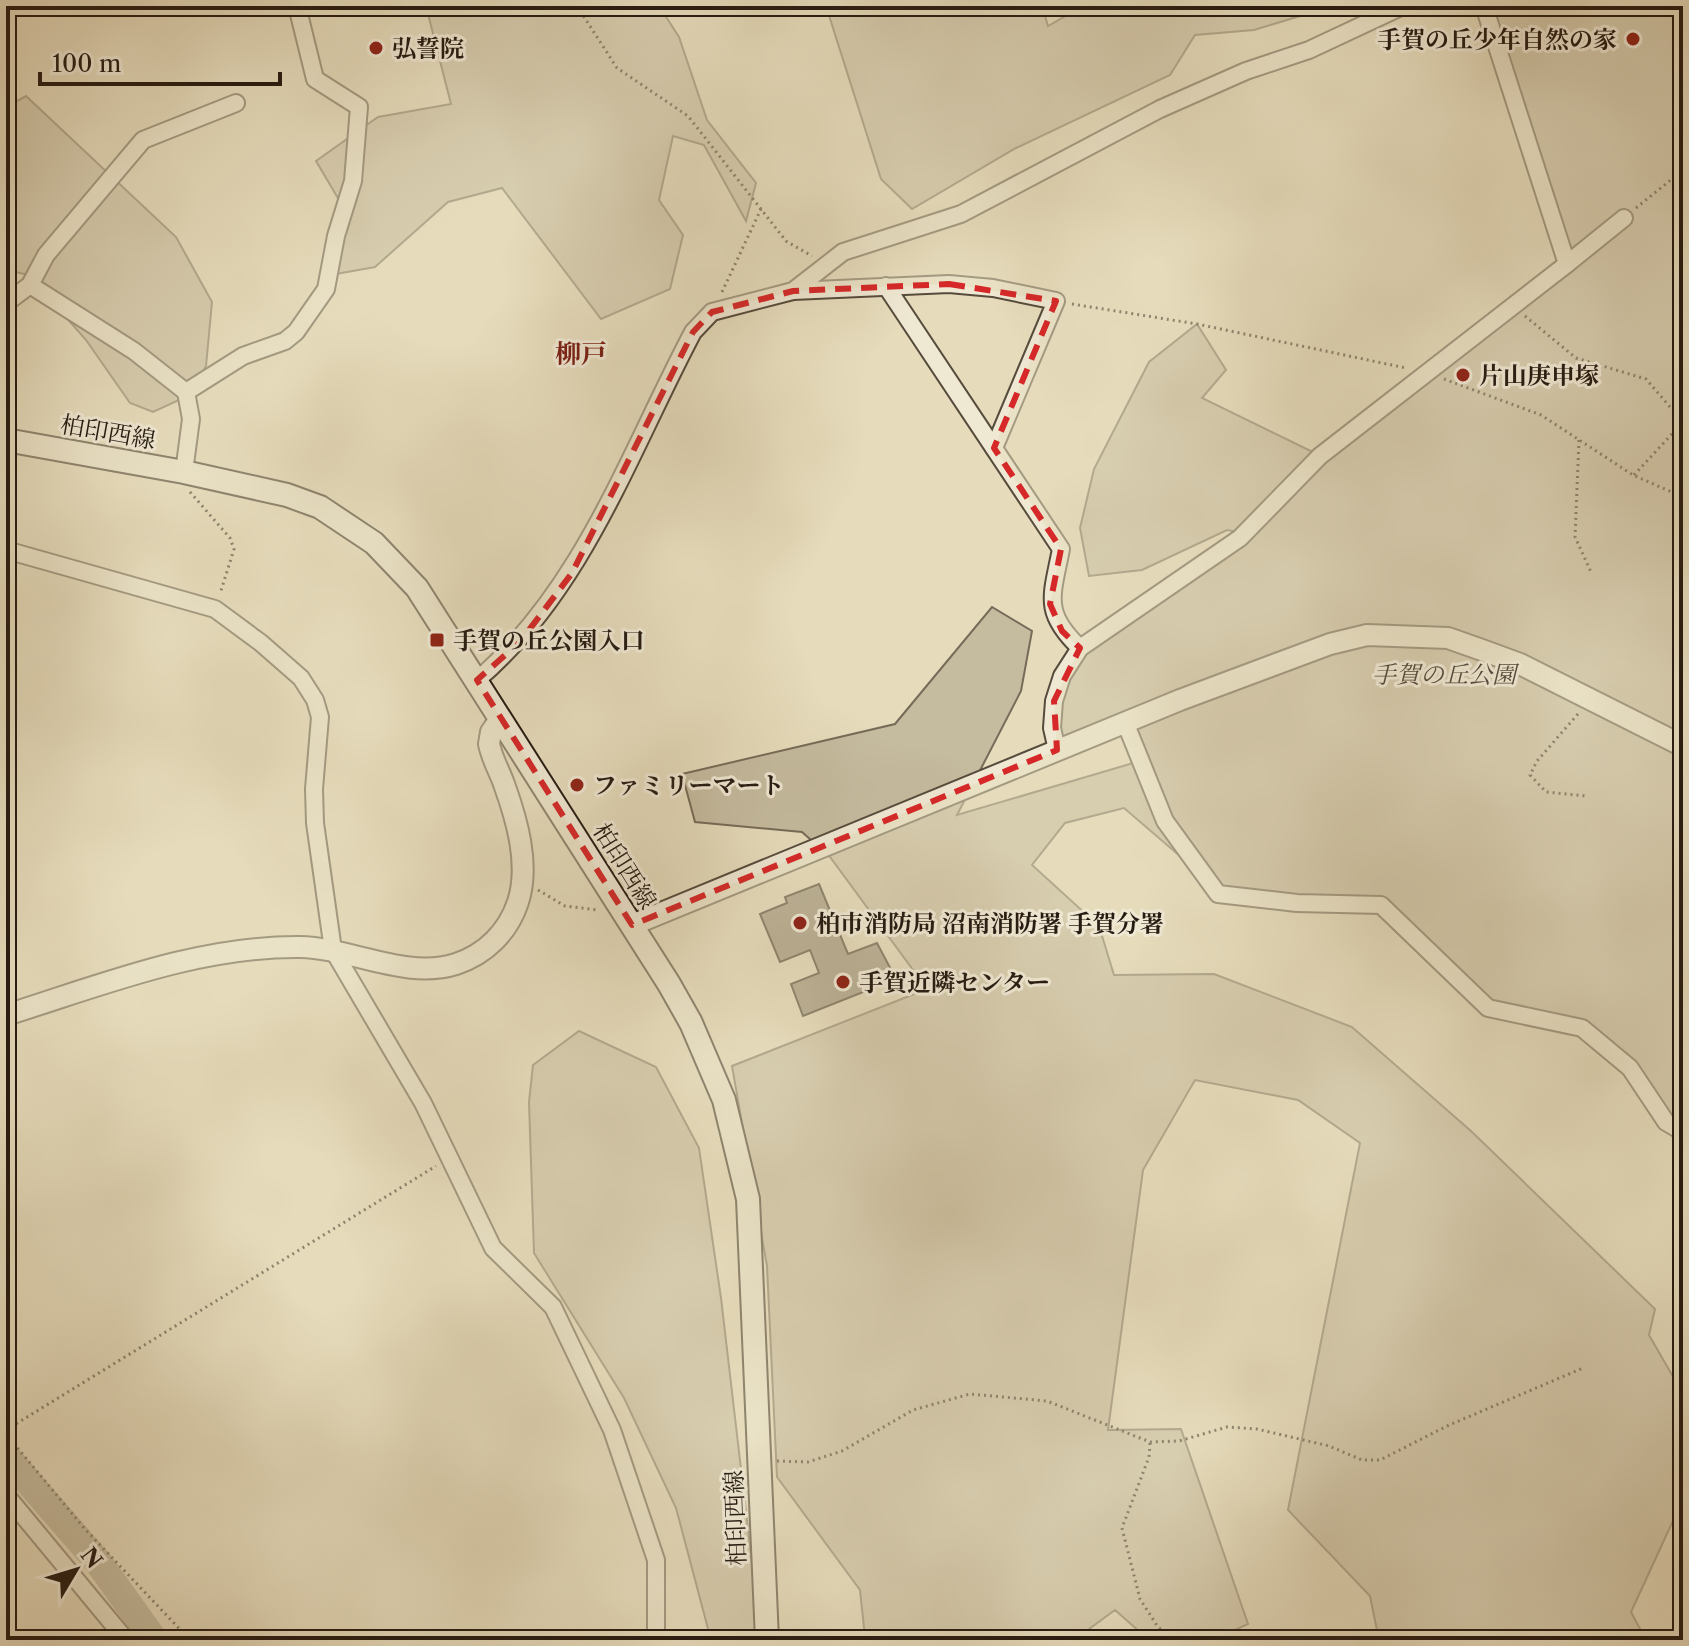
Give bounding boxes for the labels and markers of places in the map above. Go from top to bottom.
place label: 手賀の丘少年自然の家 [1377,25,1617,54]
marker: 手賀の丘少年自然の家 [1624,30,1642,48]
place label: 弘誓院 [392,34,464,63]
marker: 弘誓院 [367,39,385,57]
place label: 片山庚申塚 [1479,361,1599,390]
marker: 片山庚申塚 [1454,366,1472,384]
place label: 手賀の丘公園入口 [453,626,645,655]
marker: 手賀の丘公園入口 [428,631,446,649]
place label: ファミリーマート [593,771,785,800]
marker: ファミリーマート [568,776,586,794]
place label: 柏市消防局 沼南消防署 手賀分署 [816,909,1164,938]
marker: 柏市消防局 沼南消防署 手賀分署 [791,914,809,932]
place label: 手賀近隣センター [859,968,1050,997]
marker: 手賀近隣センター [834,973,852,991]

